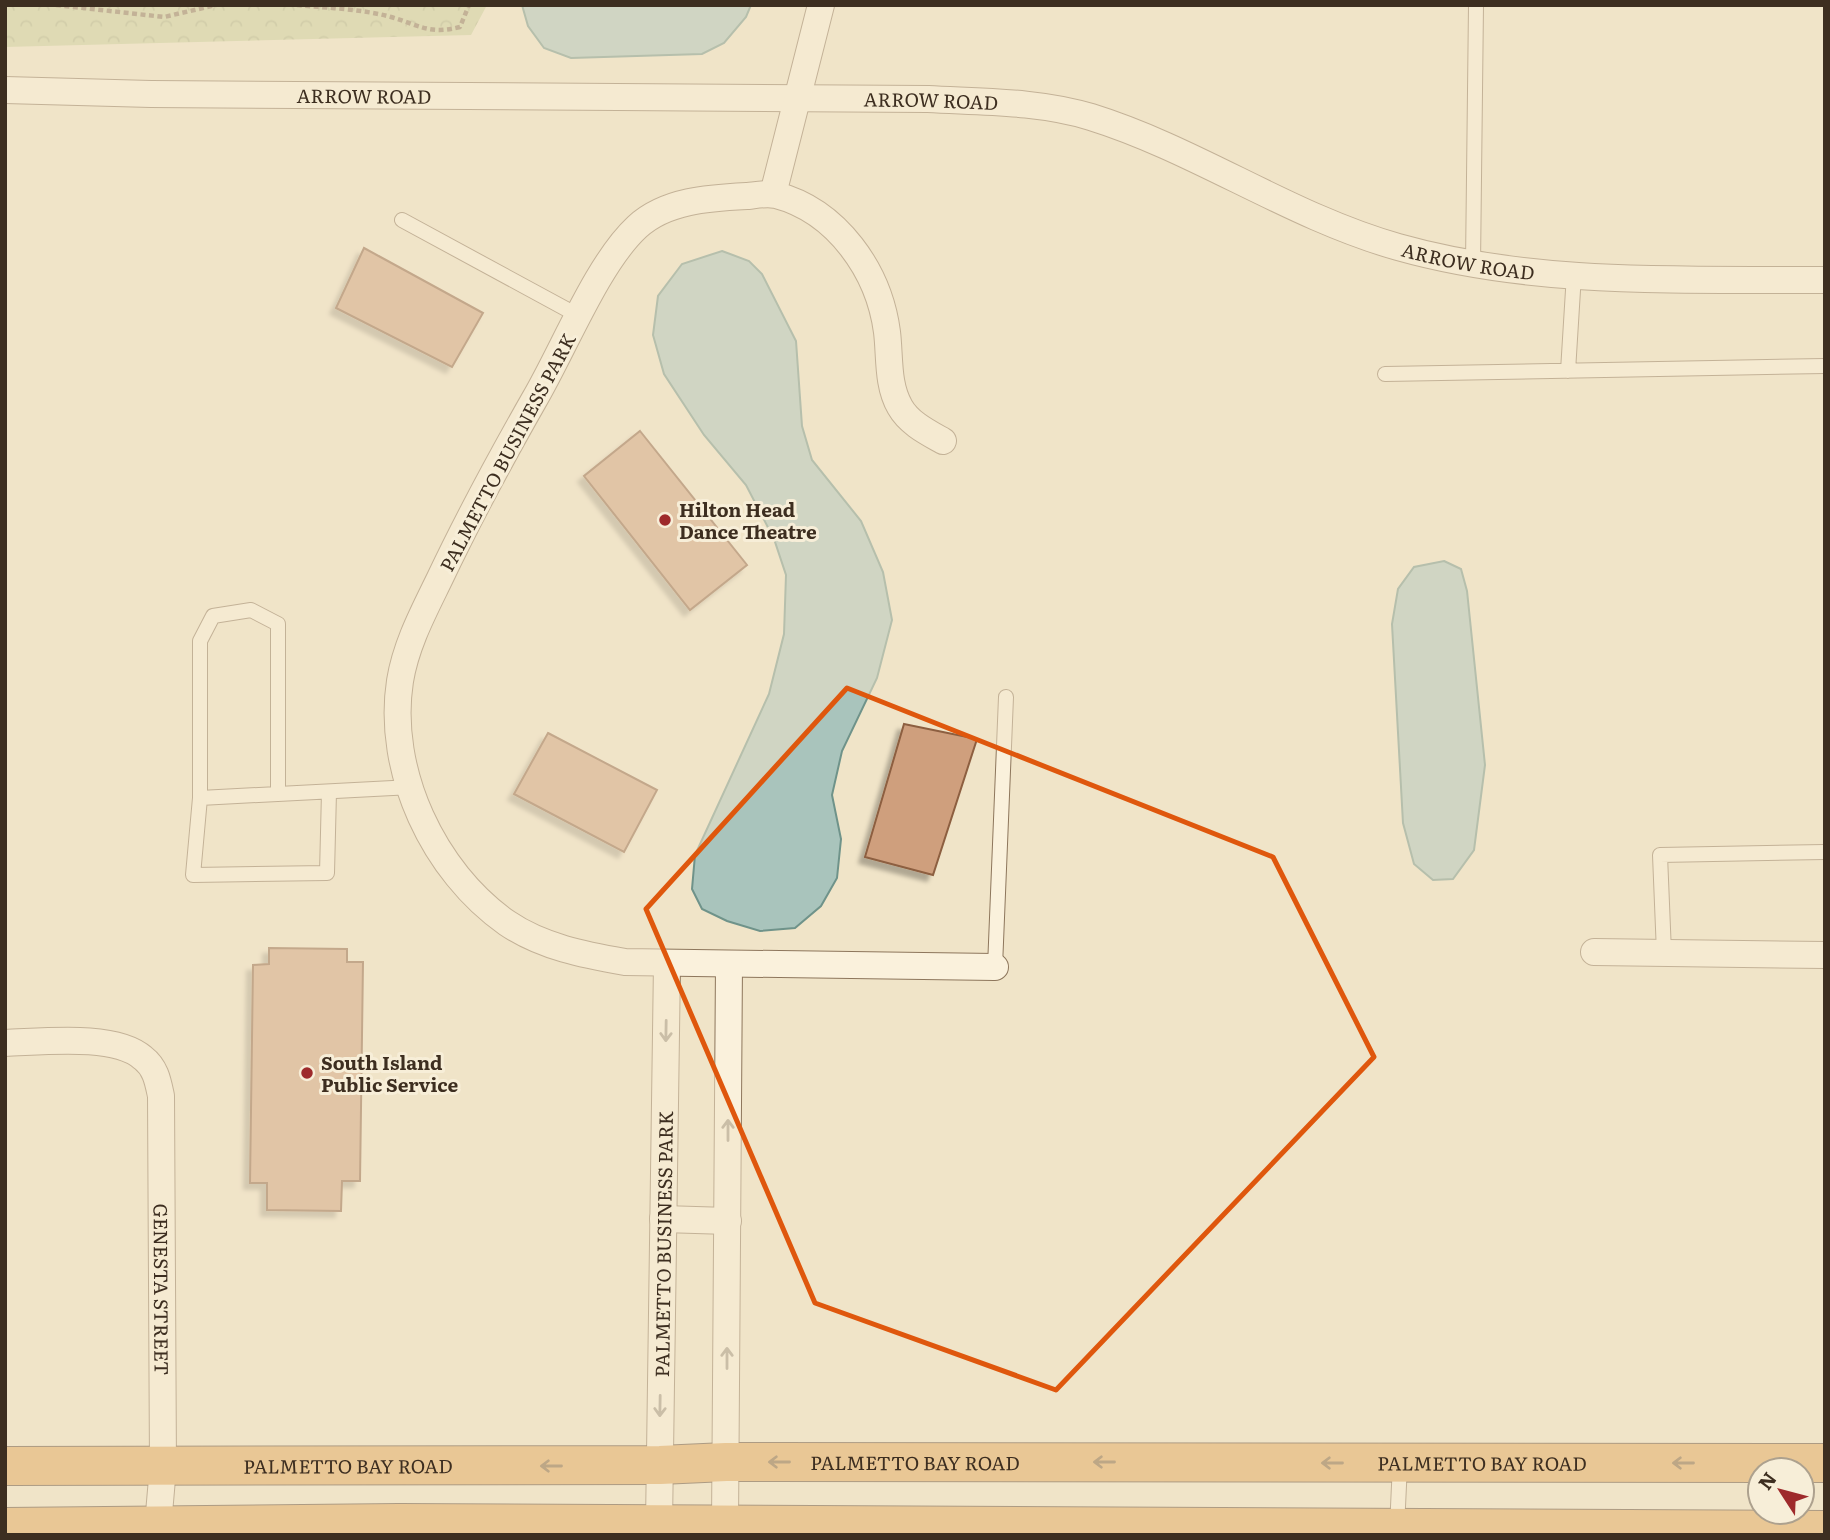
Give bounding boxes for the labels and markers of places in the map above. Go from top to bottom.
place label: Hilton Head Dance Theatre [679,495,817,545]
marker: Hilton Head Dance Theatre [657,512,673,528]
place label: South Island Public Service [321,1048,459,1098]
marker: South Island Public Service [299,1065,315,1081]

